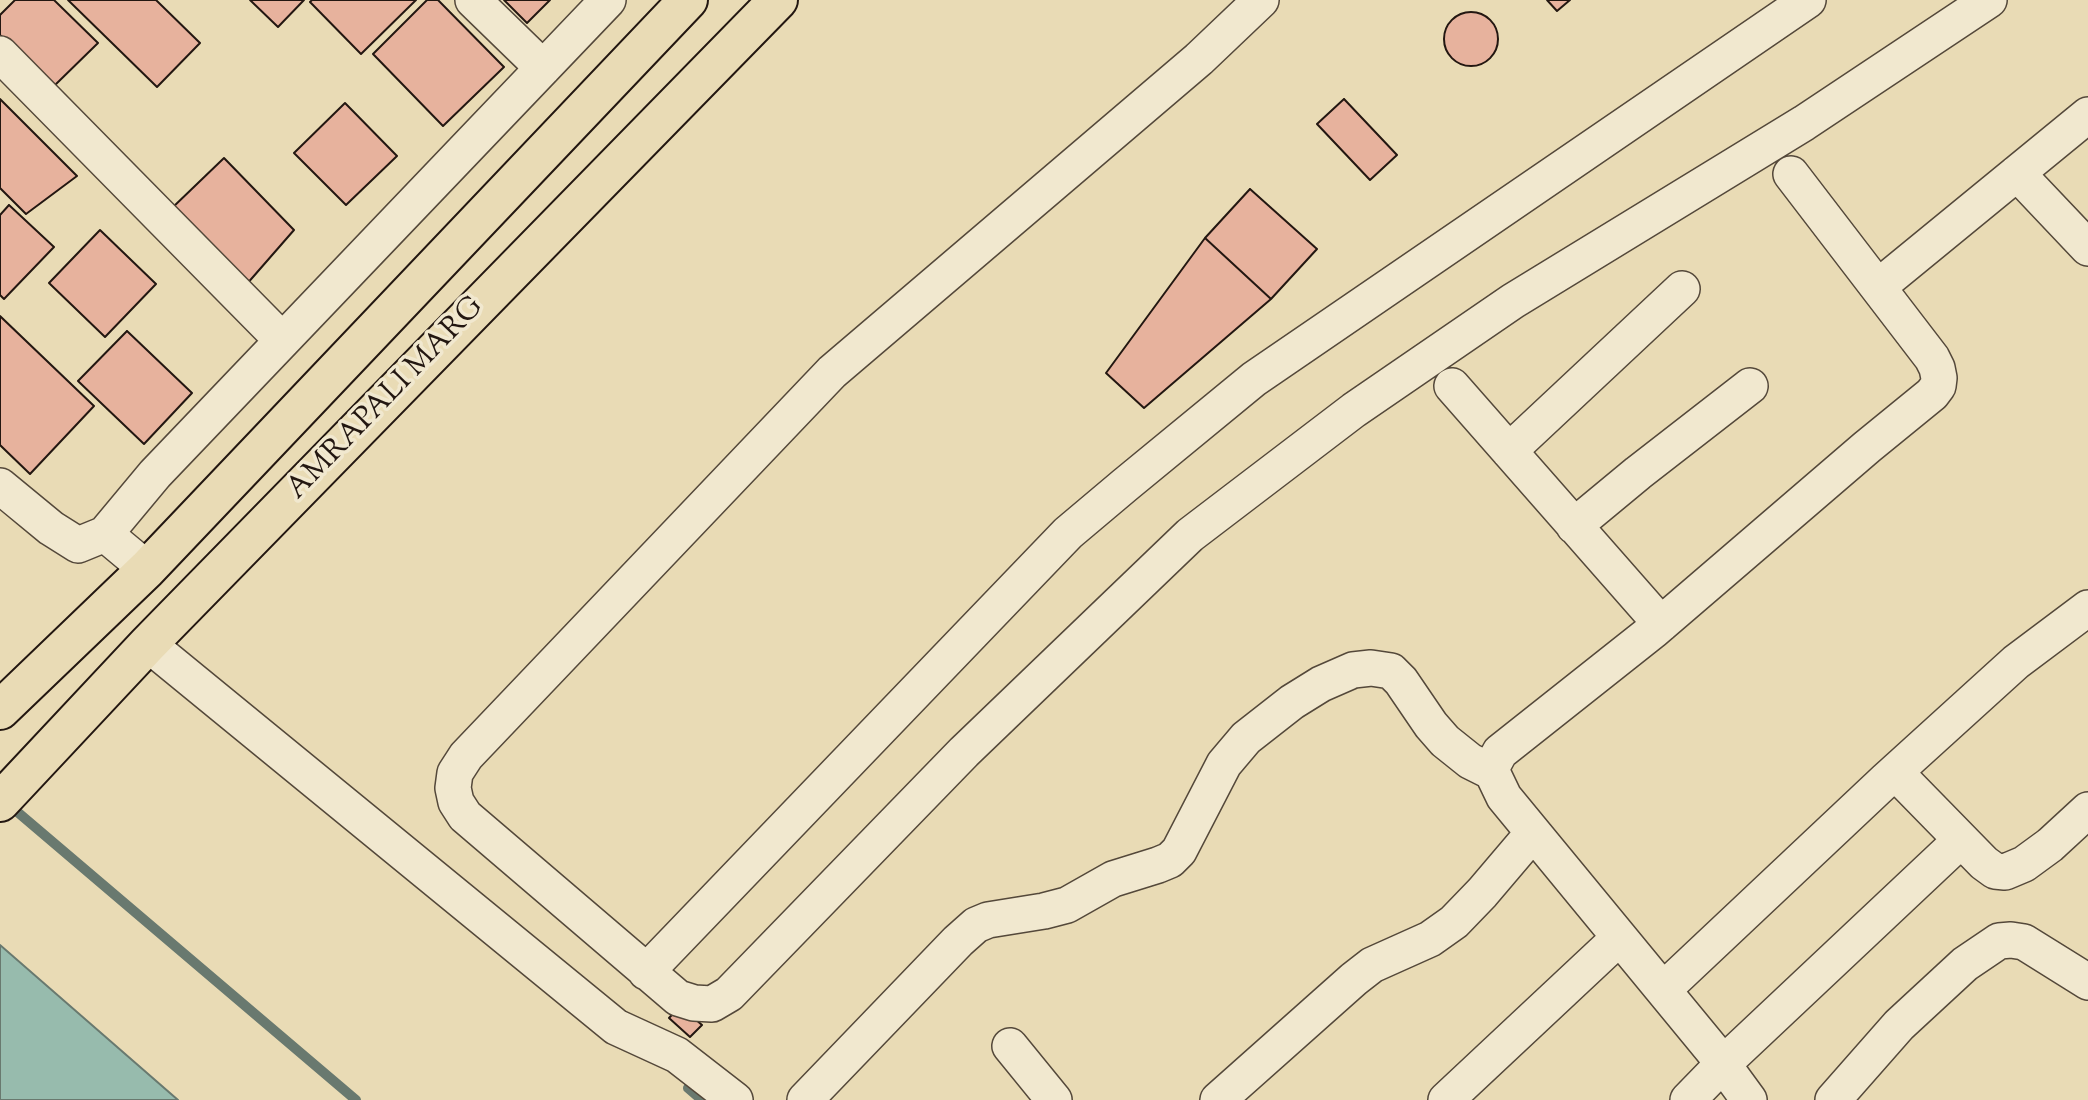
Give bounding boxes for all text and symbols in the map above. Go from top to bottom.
street label: AMRAPALI MARG [281,291,493,509]

